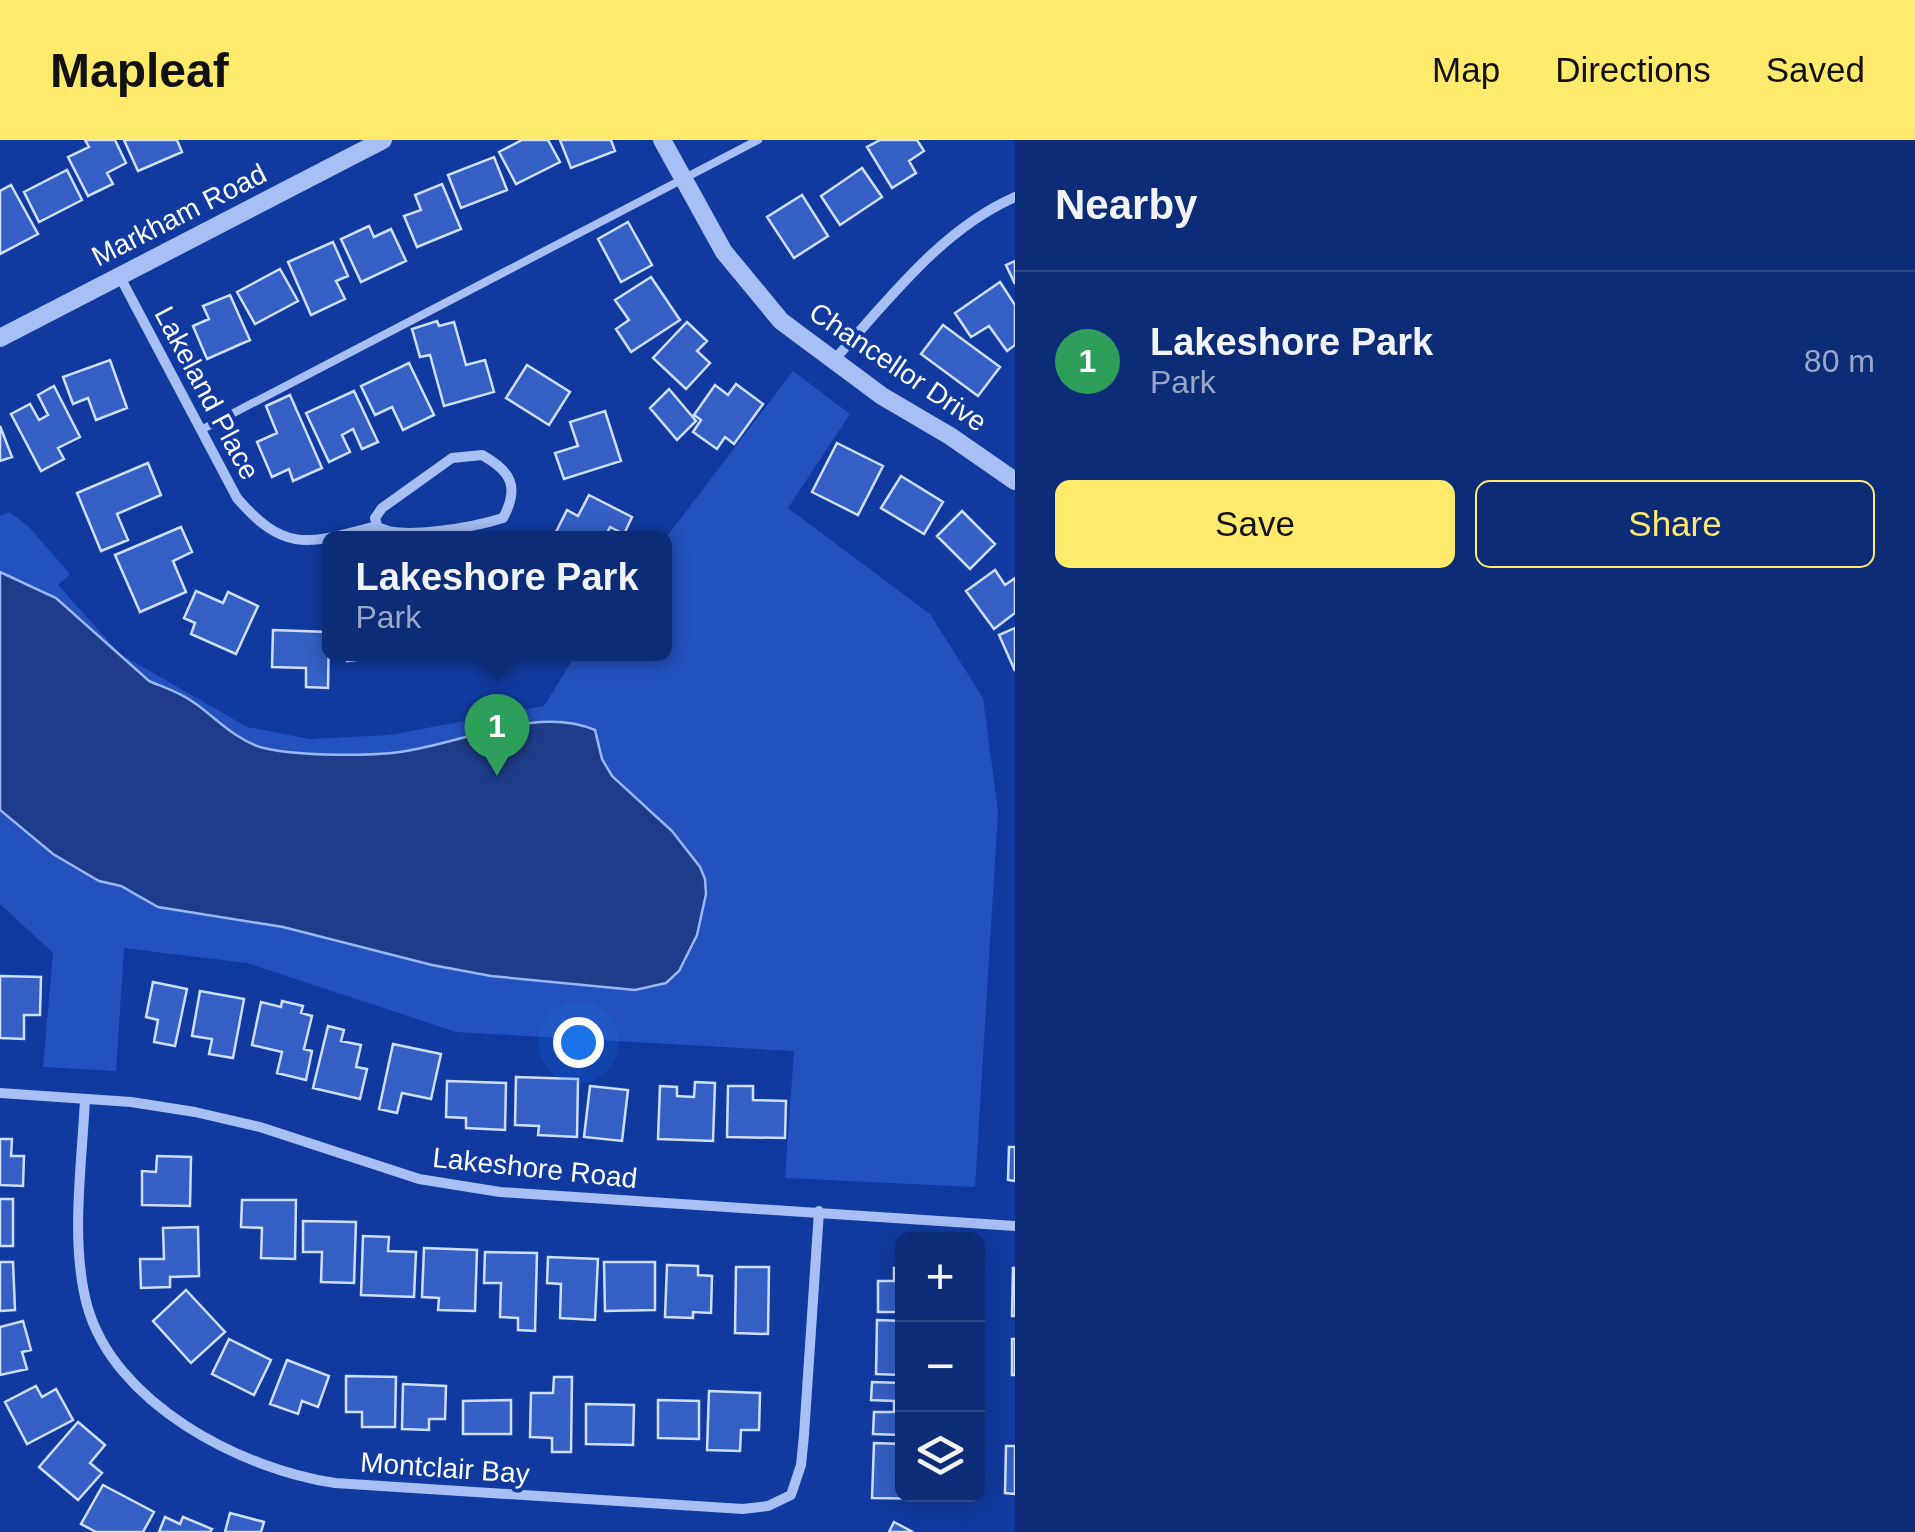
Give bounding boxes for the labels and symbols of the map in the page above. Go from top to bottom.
street label: Markham Road [87,158,271,272]
street label: Chancellor Drive [804,296,992,438]
street label: Lakeland Place [148,301,266,485]
pin: 1 [464,694,530,776]
your location [553,1017,604,1068]
street label: Lakeshore Road [431,1142,639,1194]
street label: Montclair Bay [359,1447,531,1489]

